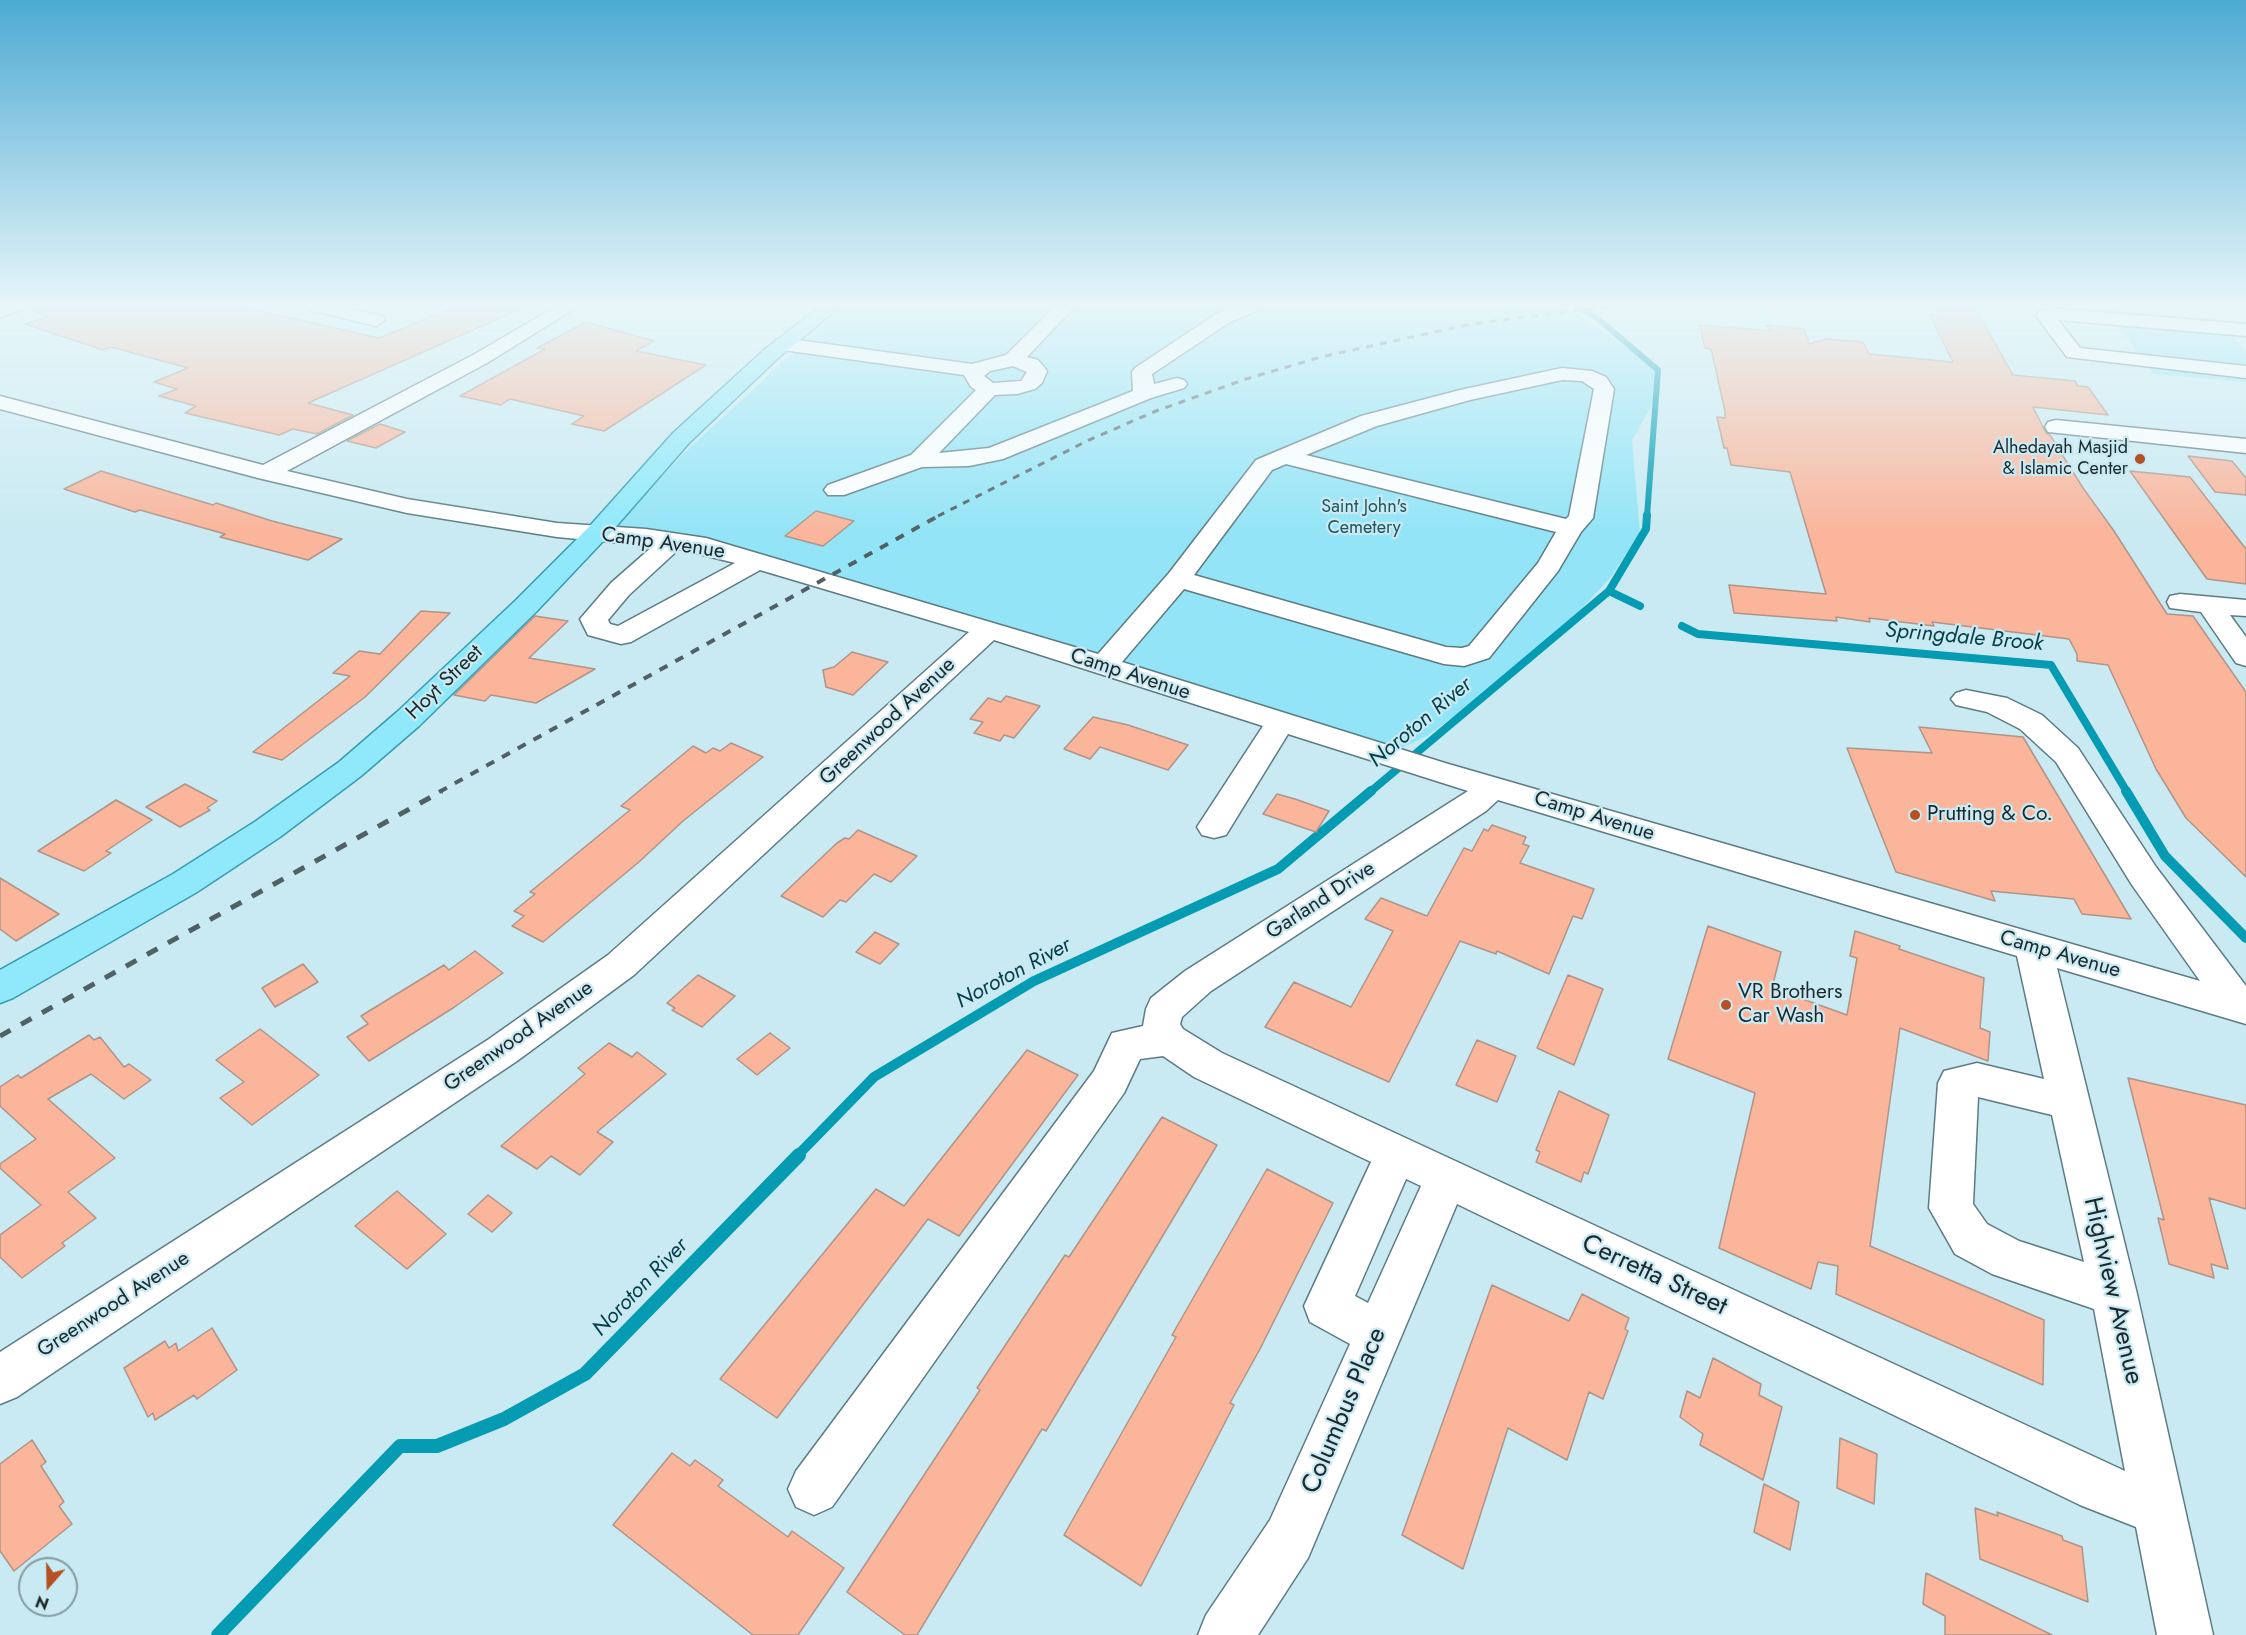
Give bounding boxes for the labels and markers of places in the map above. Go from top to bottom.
place label: Alhedayah Masjid & Islamic Center [1993,438,2128,480]
marker: Alhedayah Masjid & Islamic Center [2133,452,2147,466]
place label: Prutting & Co. [1927,802,2053,828]
marker: Prutting & Co. [1908,808,1922,822]
place label: VR Brothers Car Wash [1738,980,1843,1030]
marker: VR Brothers Car Wash [1719,998,1733,1012]

